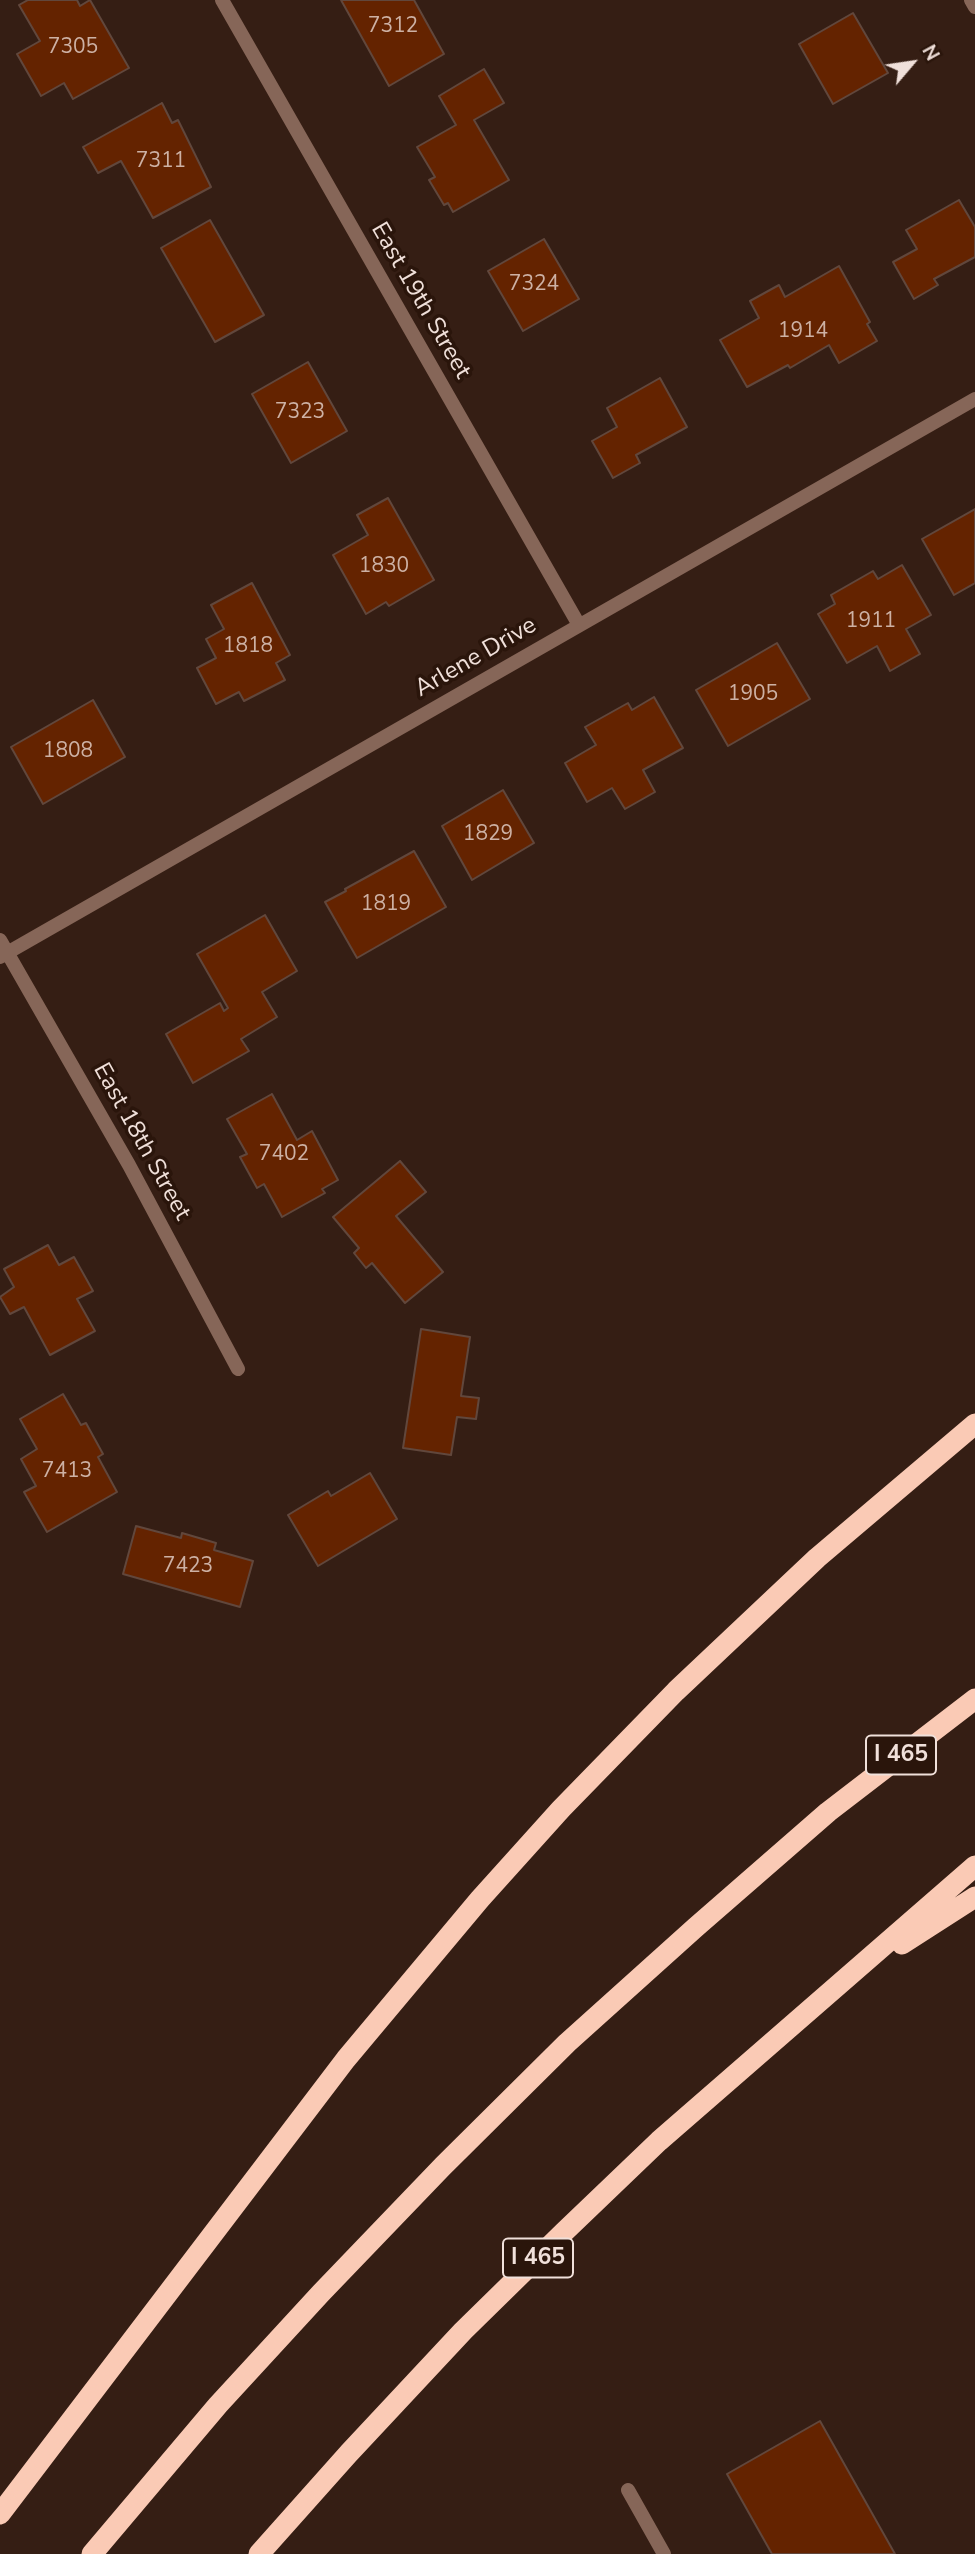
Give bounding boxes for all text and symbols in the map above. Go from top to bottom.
house number: 7312 [368,14,418,40]
north arrow [877,28,947,98]
house number: 7305 [48,35,98,61]
text: N [916,40,945,65]
house number: 7311 [136,149,186,175]
street label: East 19th Street [364,218,476,384]
house number: 7324 [509,272,559,298]
house number: 1914 [778,319,828,345]
house number: 7323 [275,400,325,426]
house number: 1830 [359,554,409,580]
house number: 1911 [846,609,896,635]
street label: Arlene Drive [410,612,542,704]
house number: 1818 [223,634,273,660]
house number: 1905 [728,682,778,708]
house number: 1808 [43,739,93,765]
house number: 1829 [463,822,513,848]
house number: 1819 [361,892,411,918]
street label: East 18th Street [86,1058,196,1226]
house number: 7402 [259,1142,309,1168]
house number: 7413 [42,1459,92,1485]
house number: 7423 [163,1554,213,1580]
road number: I 465 [866,1736,936,1774]
road number: I 465 [503,2238,573,2278]

